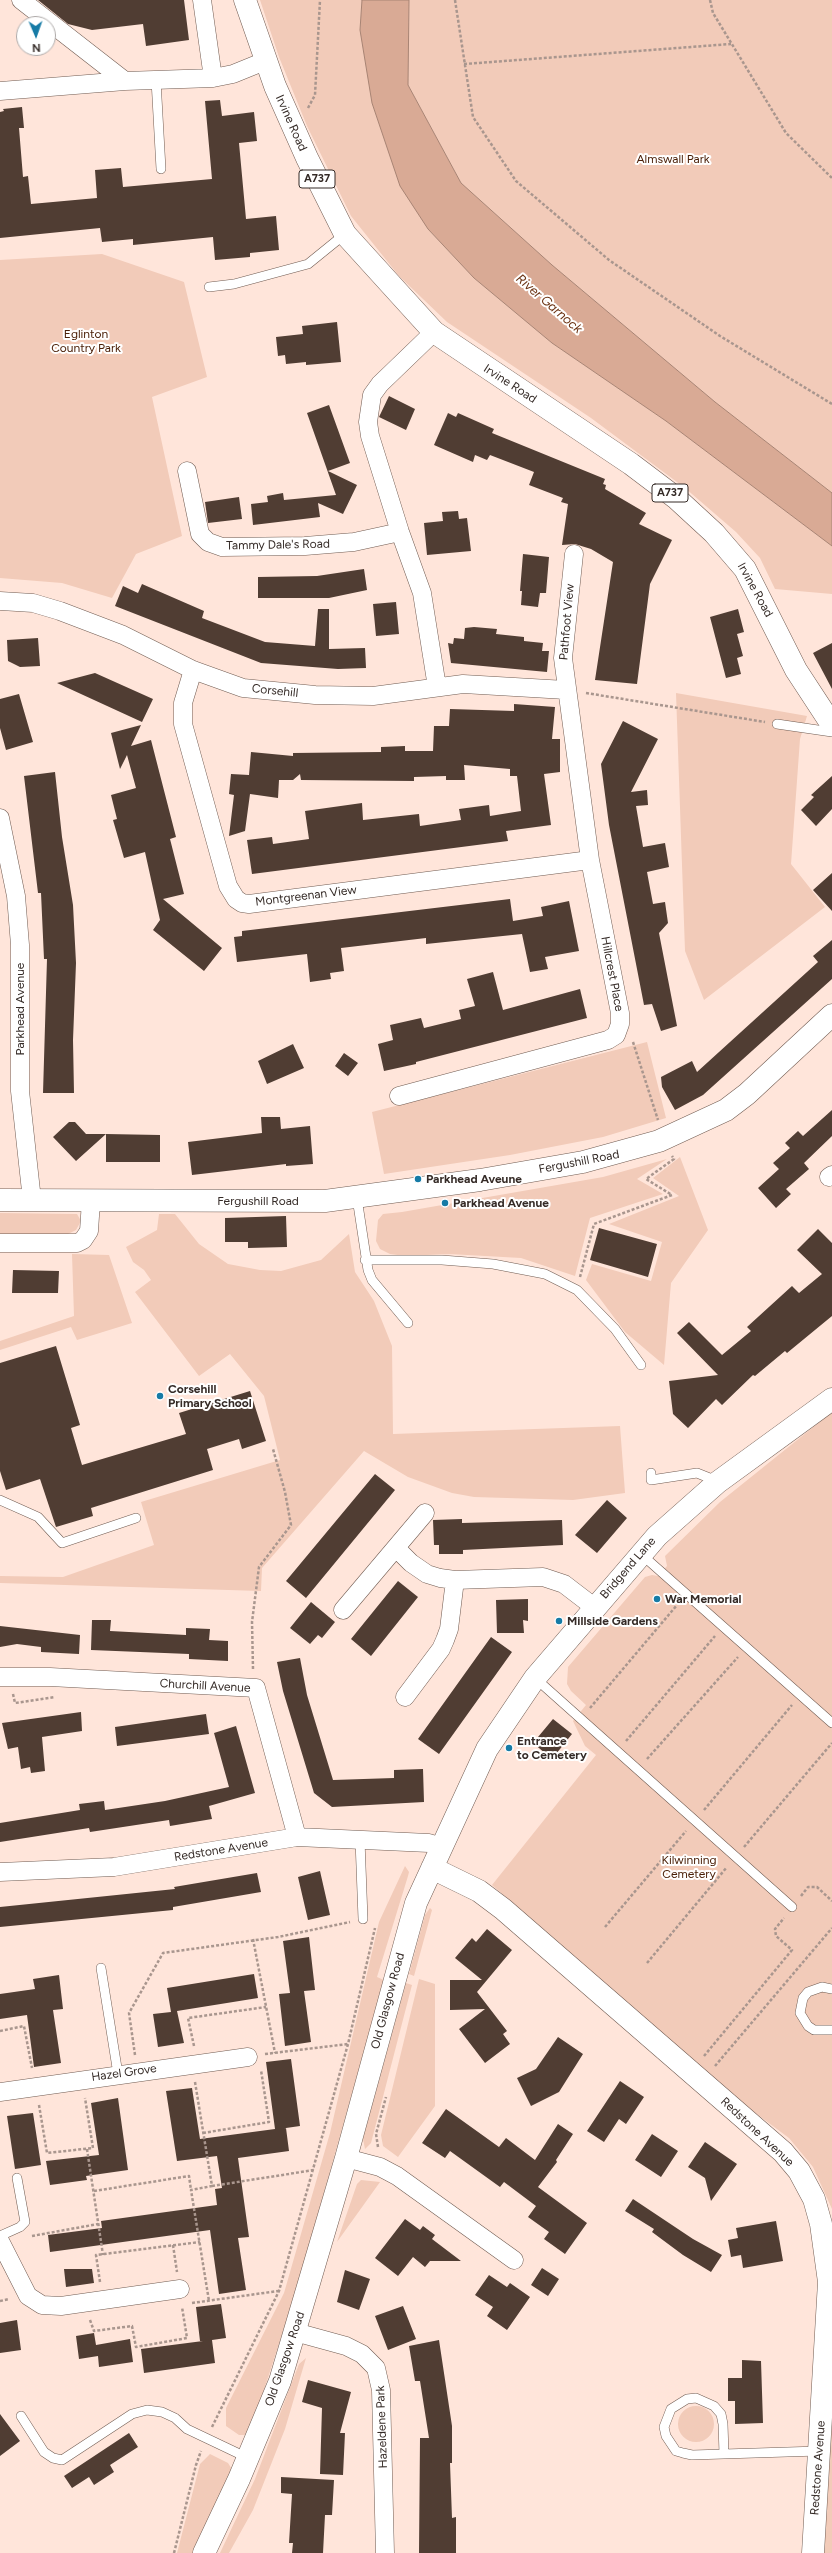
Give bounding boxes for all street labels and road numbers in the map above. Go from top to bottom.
street label: Irvine Road [272,93,310,153]
road number: A737 [299,170,335,188]
street label: Irvine Road [481,362,539,406]
road number: A737 [652,484,688,502]
street label: Tammy Dale's Road [226,537,330,553]
street label: Irvine Road [734,560,776,620]
street label: Pathfoot View [556,583,578,661]
street label: Corsehill [251,681,299,701]
street label: Montgreenan View [255,883,357,909]
street label: Hillcrest Place [598,935,626,1013]
street label: Parkhead Avenue [13,963,27,1055]
street label: Fergushill Road [538,1147,620,1177]
street label: Fergushill Road [217,1194,299,1208]
street label: Bridgend Lane [597,1534,659,1602]
street label: Churchill Avenue [159,1676,251,1696]
street label: Redstone Avenue [173,1835,269,1865]
street label: Old Glasgow Road [368,1951,408,2051]
street label: Hazel Grove [90,2061,158,2085]
street label: Redstone Avenue [717,2094,797,2170]
street label: Old Glasgow Road [262,2310,308,2408]
street label: Hazeldene Park [373,2385,391,2469]
street label: Redstone Avenue [808,2420,828,2516]

